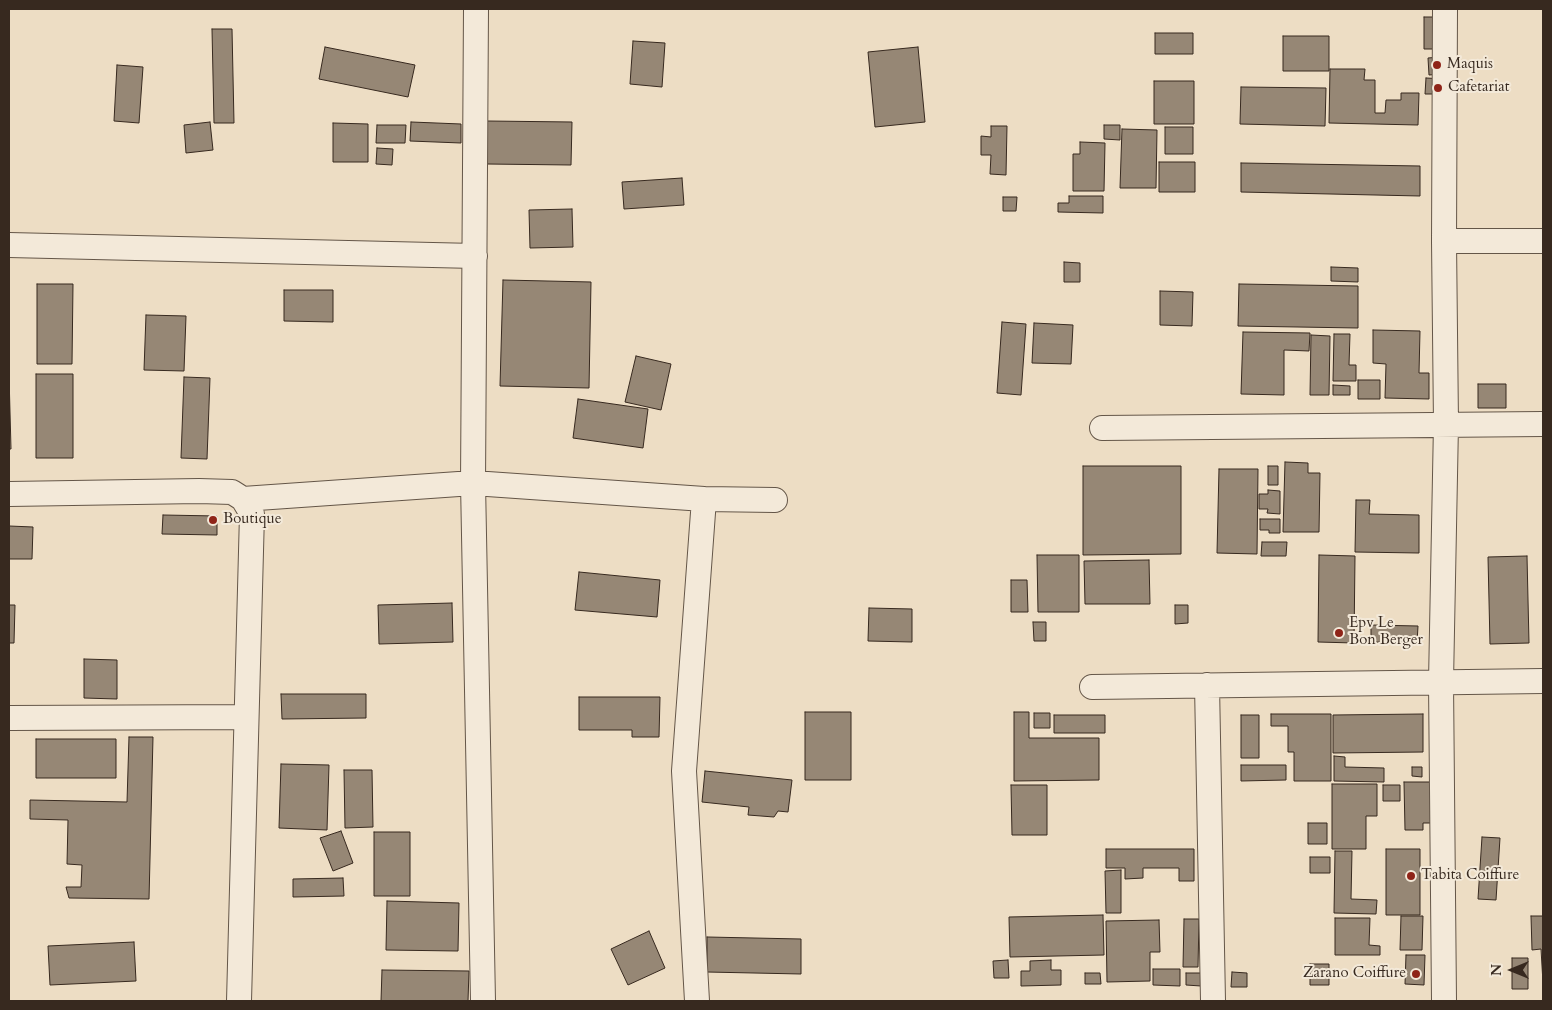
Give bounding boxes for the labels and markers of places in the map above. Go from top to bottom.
place label: Maquis [1447,56,1493,74]
marker: Maquis [1431,59,1443,71]
place label: Cafetariat [1448,79,1509,97]
marker: Cafetariat [1432,82,1444,94]
place label: Boutique [223,511,282,529]
marker: Boutique [207,514,219,526]
place label: Epv Le Bon Berger [1349,615,1423,650]
marker: Epv Le Bon Berger [1333,627,1345,639]
place label: Tabita Coiffure [1421,867,1519,885]
marker: Tabita Coiffure [1405,870,1417,882]
place label: Zarano Coiffure [1303,965,1406,983]
marker: Zarano Coiffure [1410,968,1422,980]

